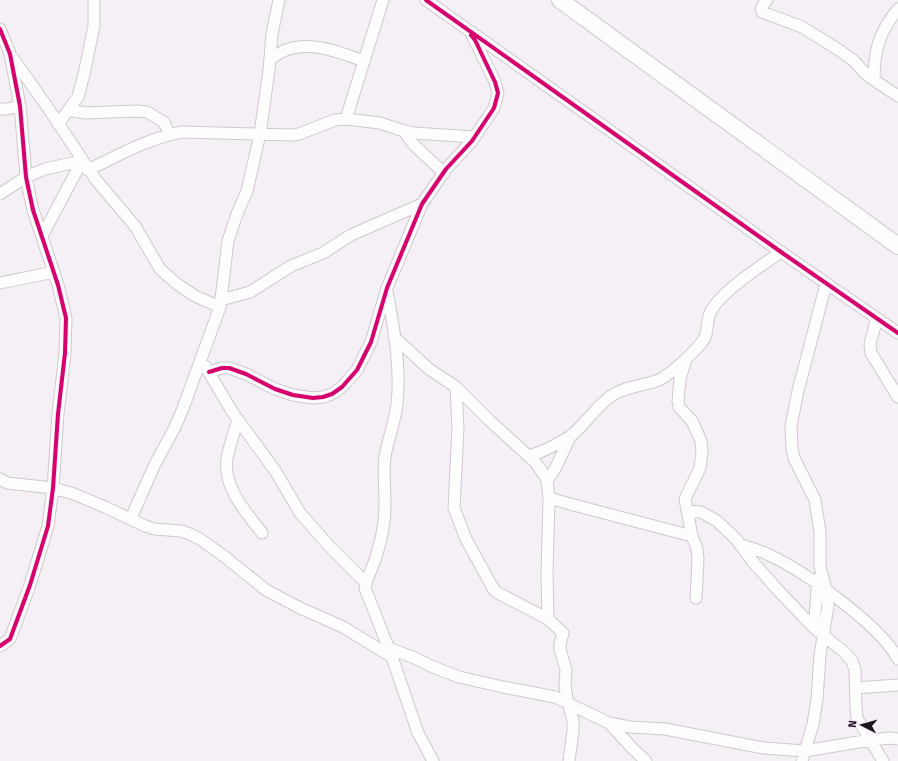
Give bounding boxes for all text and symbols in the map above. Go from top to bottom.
north arrow [842,705,882,745]
text: N [846,720,859,728]

